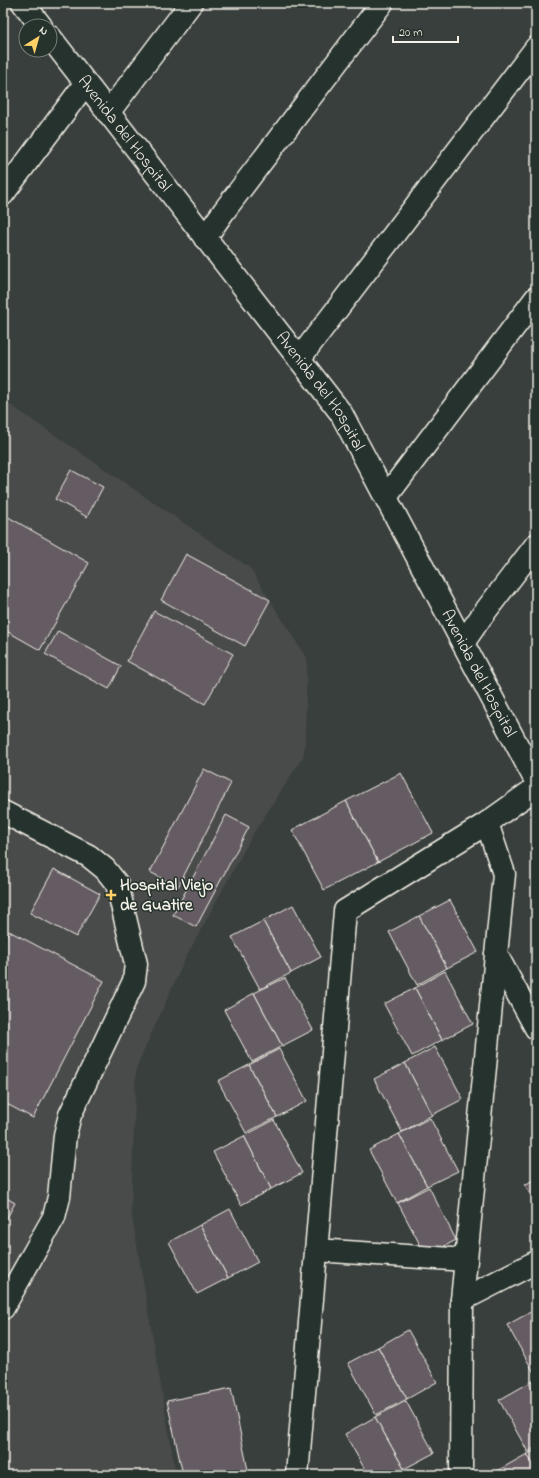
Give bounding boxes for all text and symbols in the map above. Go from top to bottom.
north arrow [18,18,58,58]
scale bar [393,18,458,44]
text: N [36,22,51,39]
text: 20 m [399,24,422,42]
street label: Avenida del Hospital [72,70,178,197]
street label: Avenida del Hospital [270,326,371,455]
street label: Avenida del Hospital [435,605,523,742]
place label: Hospital Viejo de Guatire [120,873,214,918]
marker: Hospital Viejo de Guatire [105,889,117,901]

